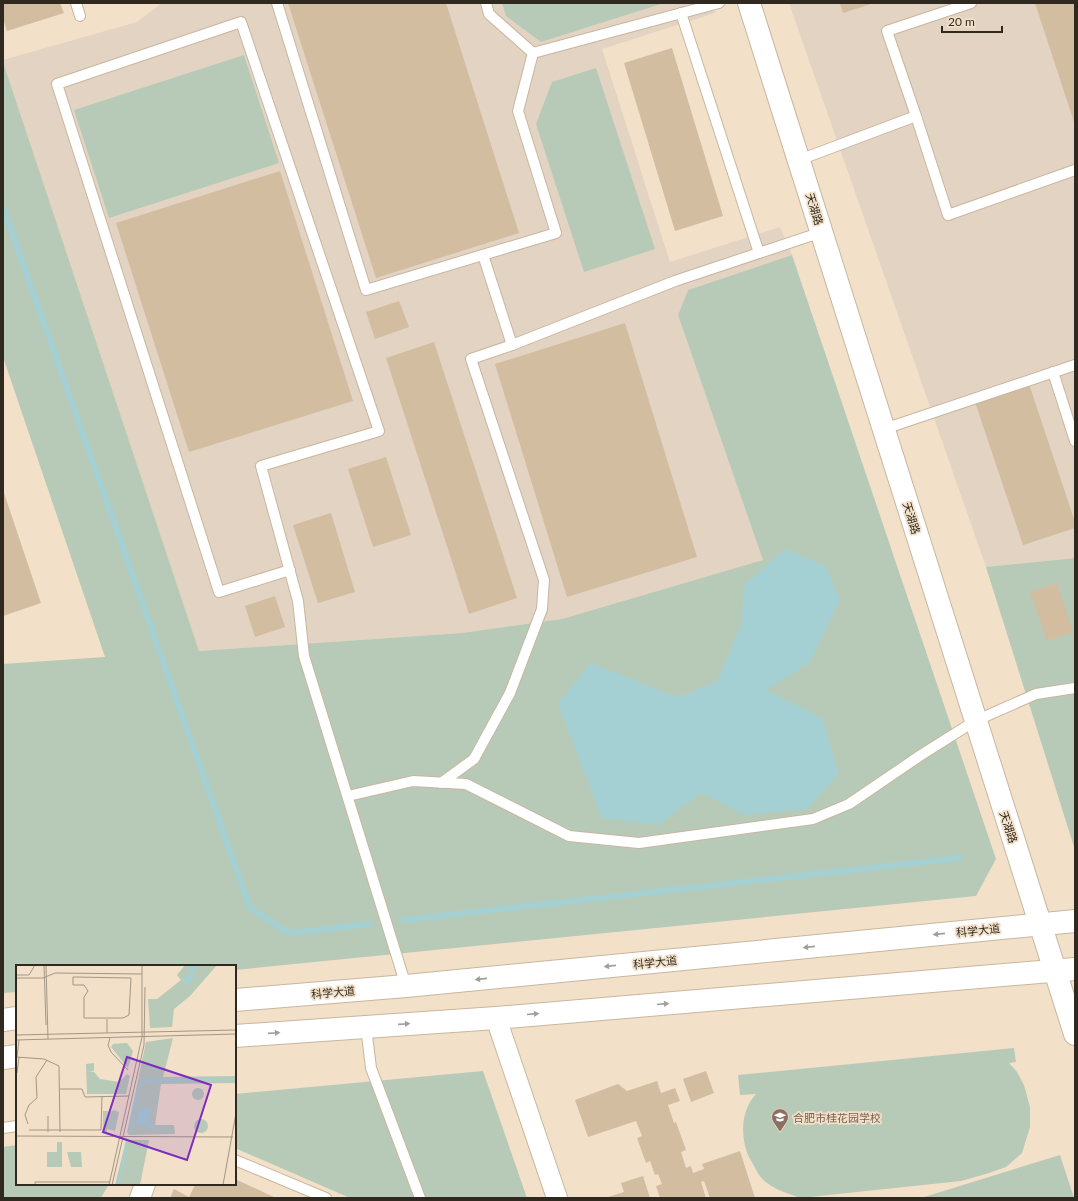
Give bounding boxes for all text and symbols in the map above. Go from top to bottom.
scale bar [942,8,1002,34]
text: 20 m [948,14,975,29]
street label: 天湖路 [804,191,826,227]
street label: 天湖路 [901,500,923,536]
street label: 天湖路 [998,809,1020,845]
street label: 科学大道 [955,921,1001,939]
one-way arrow [933,931,945,938]
one-way arrow [803,943,815,950]
street label: 科学大道 [632,953,678,971]
one-way arrow [604,963,616,969]
inset map [16,965,236,1185]
one-way arrow [475,975,487,982]
street label: 科学大道 [311,984,355,1000]
one-way arrow [657,1000,669,1007]
one-way arrow [527,1011,539,1018]
one-way arrow [398,1021,410,1028]
one-way arrow [268,1030,280,1037]
school or university icon: 合肥市桂花园学校 [770,1107,790,1132]
place label: 合肥市桂花园学校 [793,1111,881,1124]

